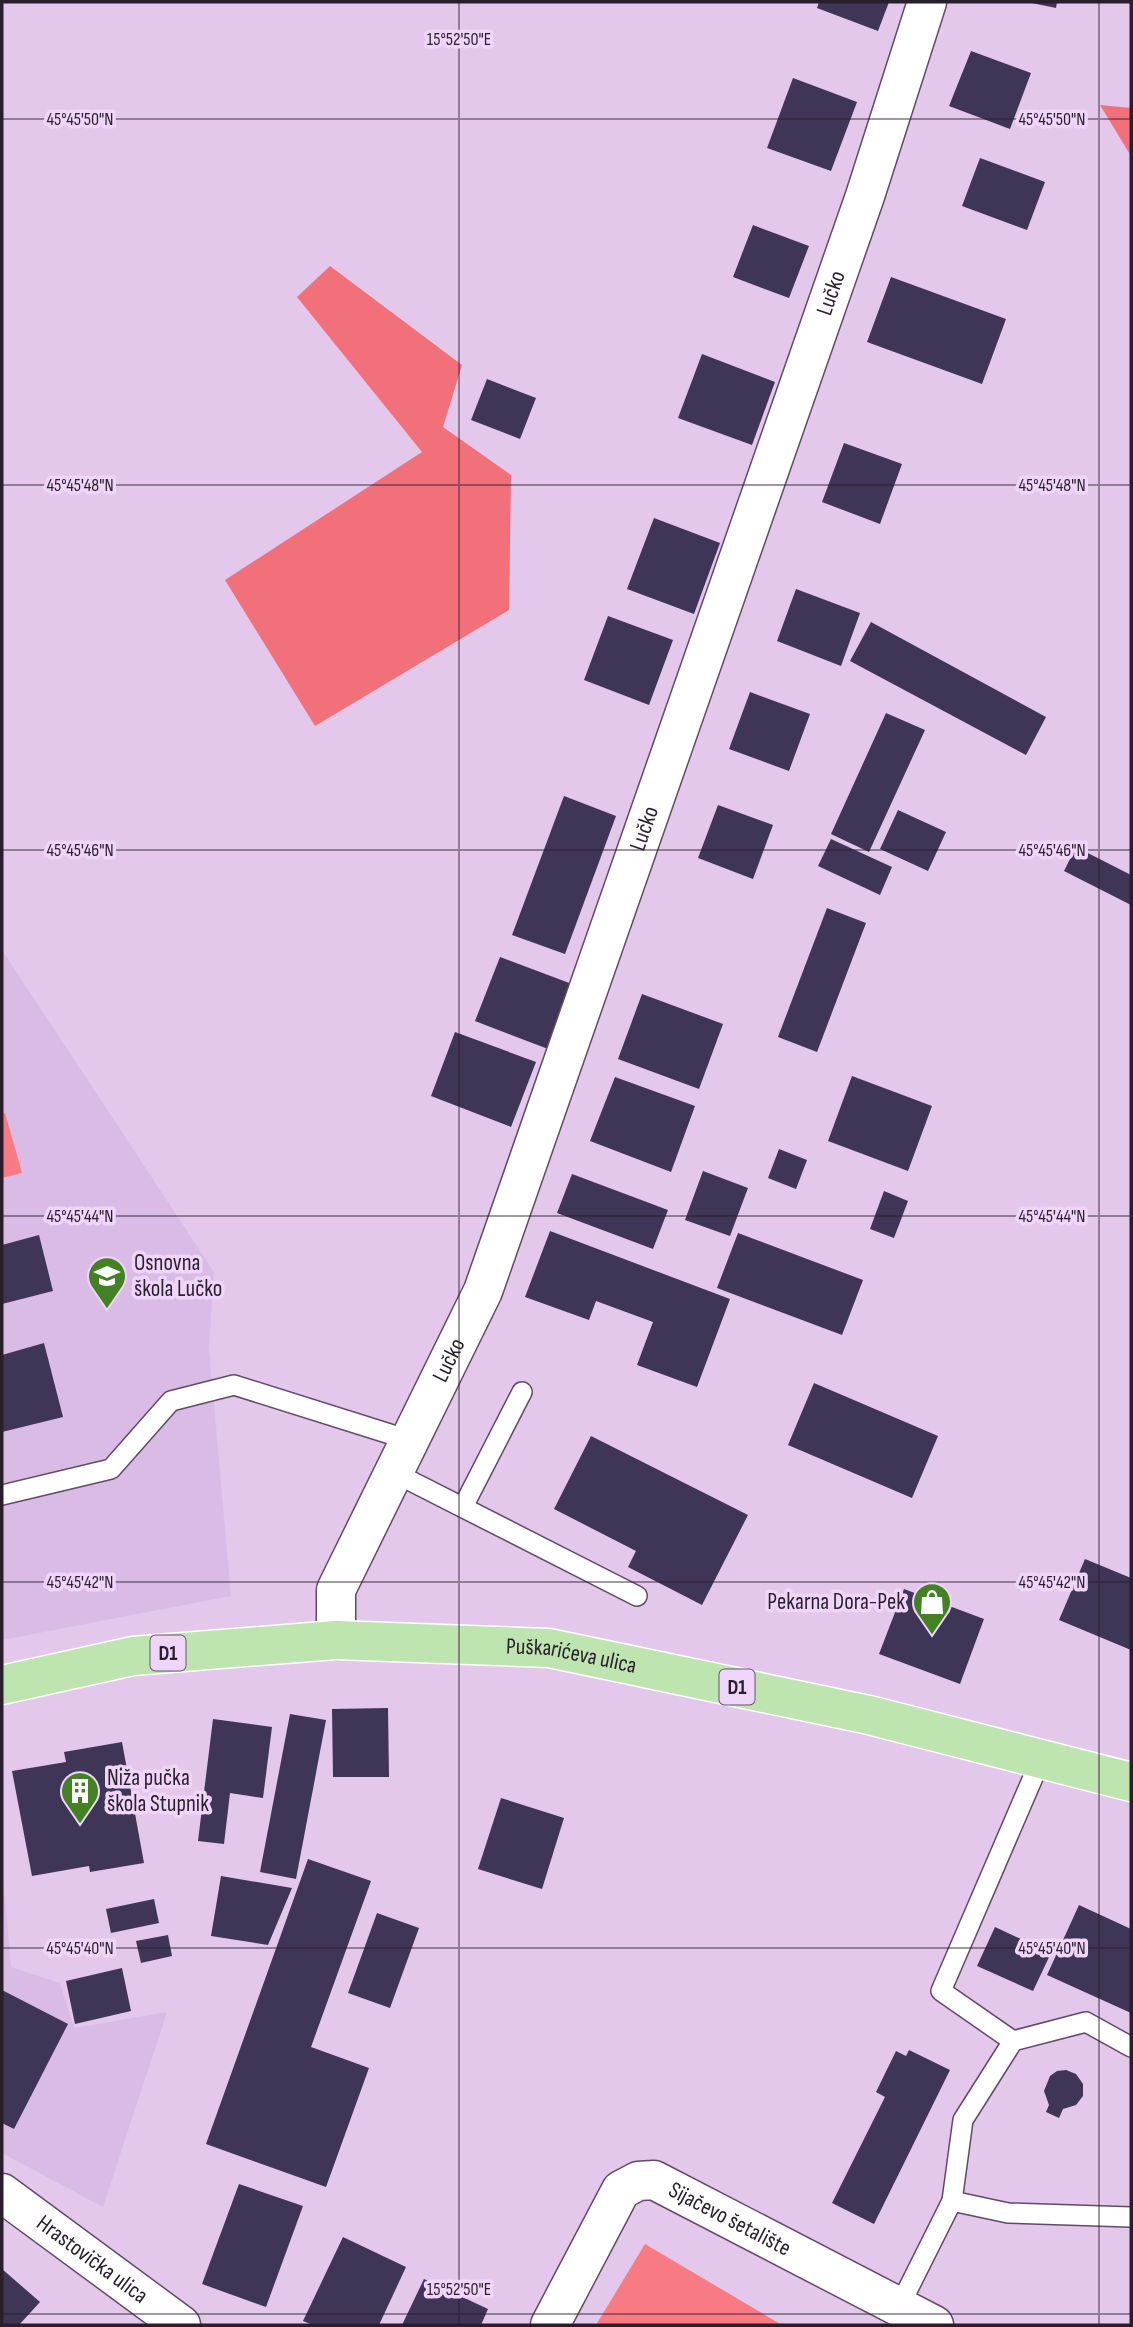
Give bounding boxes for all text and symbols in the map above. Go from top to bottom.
text: 15°52'50"E [427,29,491,50]
text: 45°45'50"N [46,109,114,130]
text: 45°45'50"N [1018,109,1086,130]
street label: Lučko [810,267,852,319]
text: 45°45'48"N [46,475,114,496]
text: 45°45'48"N [1018,475,1086,496]
street label: Lučko [624,803,665,855]
text: 45°45'46"N [46,840,114,861]
text: 45°45'46"N [1018,840,1086,861]
text: 45°45'44"N [47,1206,113,1227]
text: 45°45'44"N [1019,1206,1085,1227]
place label: Osnovna škola Lučko [134,1249,222,1303]
school or university icon: Osnovna škola Lučko [86,1255,128,1310]
street label: Lučko [426,1334,472,1387]
text: 45°45'42"N [47,1572,113,1593]
text: 45°45'42"N [1019,1572,1085,1593]
shop icon: Pekarna Dora-Pek [911,1581,953,1636]
place label: Pekarna Dora-Pek [767,1588,905,1616]
street label: Puškarićeva ulica [506,1632,639,1680]
road number: D1 [150,1636,186,1670]
road number: D1 [720,1670,754,1704]
place label: Niža pučka škola Stupnik [107,1764,209,1818]
building icon: Niža pučka škola Stupnik [59,1770,101,1825]
text: 45°45'40"N [46,1938,114,1959]
text: 45°45'40"N [1018,1938,1086,1959]
street label: Sijačevo šetalište [664,2176,796,2262]
street label: Hrastovička ulica [31,2209,153,2310]
text: 15°52'50"E [427,2279,491,2300]

